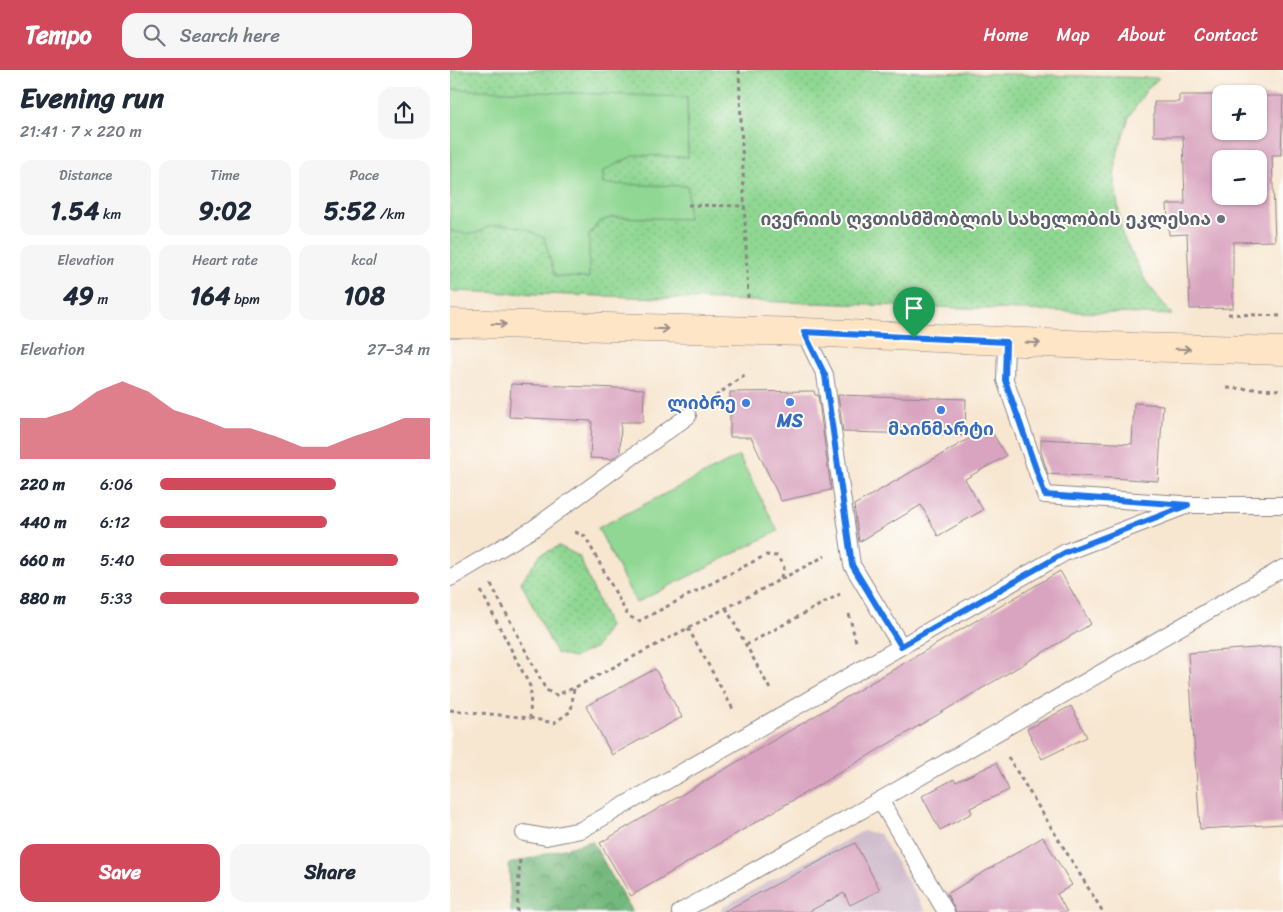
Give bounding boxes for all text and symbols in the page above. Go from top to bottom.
search box [122,13,472,58]
text: Tempo [25,14,92,56]
text: Search here [180,19,280,52]
text: Home [984,19,1029,51]
text: Map [1057,19,1090,51]
text: About [1118,19,1166,51]
text: Contact [1194,19,1258,51]
icon: search [140,21,168,49]
text: Evening run [20,73,164,122]
map controls [1212,85,1267,205]
button: + [1212,85,1267,140]
button: share [378,87,430,139]
text: 21:41 · 7 × 220 m [20,117,142,146]
button: − [1212,150,1267,205]
text: Distance [59,163,112,188]
text: Time [210,163,240,188]
text: Pace [349,163,379,188]
text: 1.54 [50,188,99,233]
text: 9:02 [198,188,252,233]
text: 5:52 [324,188,376,233]
text: km [99,202,121,227]
text: /km [376,202,405,227]
place label: ივერიის ღვთისმშობლის სახელობის ეკლესია [761,203,1211,235]
marker: ივერიის ღვთისმშობლის სახელობის ეკლესია [1215,213,1227,225]
text: Elevation [57,248,114,273]
text: Heart rate [192,248,258,273]
text: kcal [352,248,377,273]
text: 49 [63,273,94,318]
text: 164 [190,273,231,318]
text: 108 [344,273,385,318]
text: m [94,287,108,312]
text: bpm [231,287,260,312]
pin [893,287,935,338]
icon: arrive [900,294,928,322]
one-way arrow [490,319,506,329]
one-way arrow [653,324,669,333]
text: Elevation [20,335,85,364]
text: 27–34 m [367,335,430,364]
one-way arrow [1025,338,1041,347]
one-way arrow [1175,344,1191,353]
place label: ლიბრე [667,387,736,419]
marker: MS [784,396,796,408]
marker: ლიბრე [740,397,752,409]
marker: მაინმარტი [935,404,947,416]
place label: MS [776,405,804,437]
place label: მაინმარტი [888,413,994,445]
text: 220 m [20,470,65,499]
text: 6:06 [100,470,133,499]
text: 440 m [20,508,67,537]
text: 6:12 [100,508,130,537]
text: 660 m [20,546,65,575]
text: 5:40 [100,546,135,575]
text: 880 m [20,584,66,613]
text: 5:33 [100,584,132,613]
button: Save [20,844,220,902]
button: Share [230,844,430,902]

